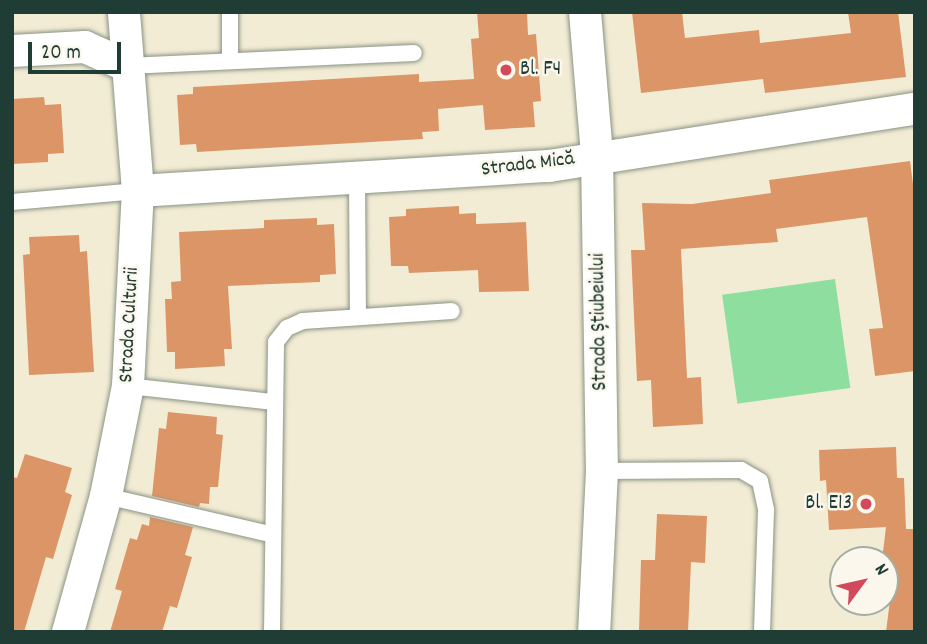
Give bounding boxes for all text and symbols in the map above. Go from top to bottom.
scale bar [32,28,124,72]
text: 20 m [41,39,81,69]
place label: Bl. F4 [520,57,561,83]
marker: Bl. F4 [498,62,514,78]
street label: Strada Mică [480,147,576,183]
street label: Strada Știubeiului [586,253,614,391]
street label: Strada Culturii [114,266,146,384]
place label: Bl. E13 [805,491,852,517]
marker: Bl. E13 [858,496,874,512]
north arrow [829,546,899,616]
text: N [866,559,894,582]

